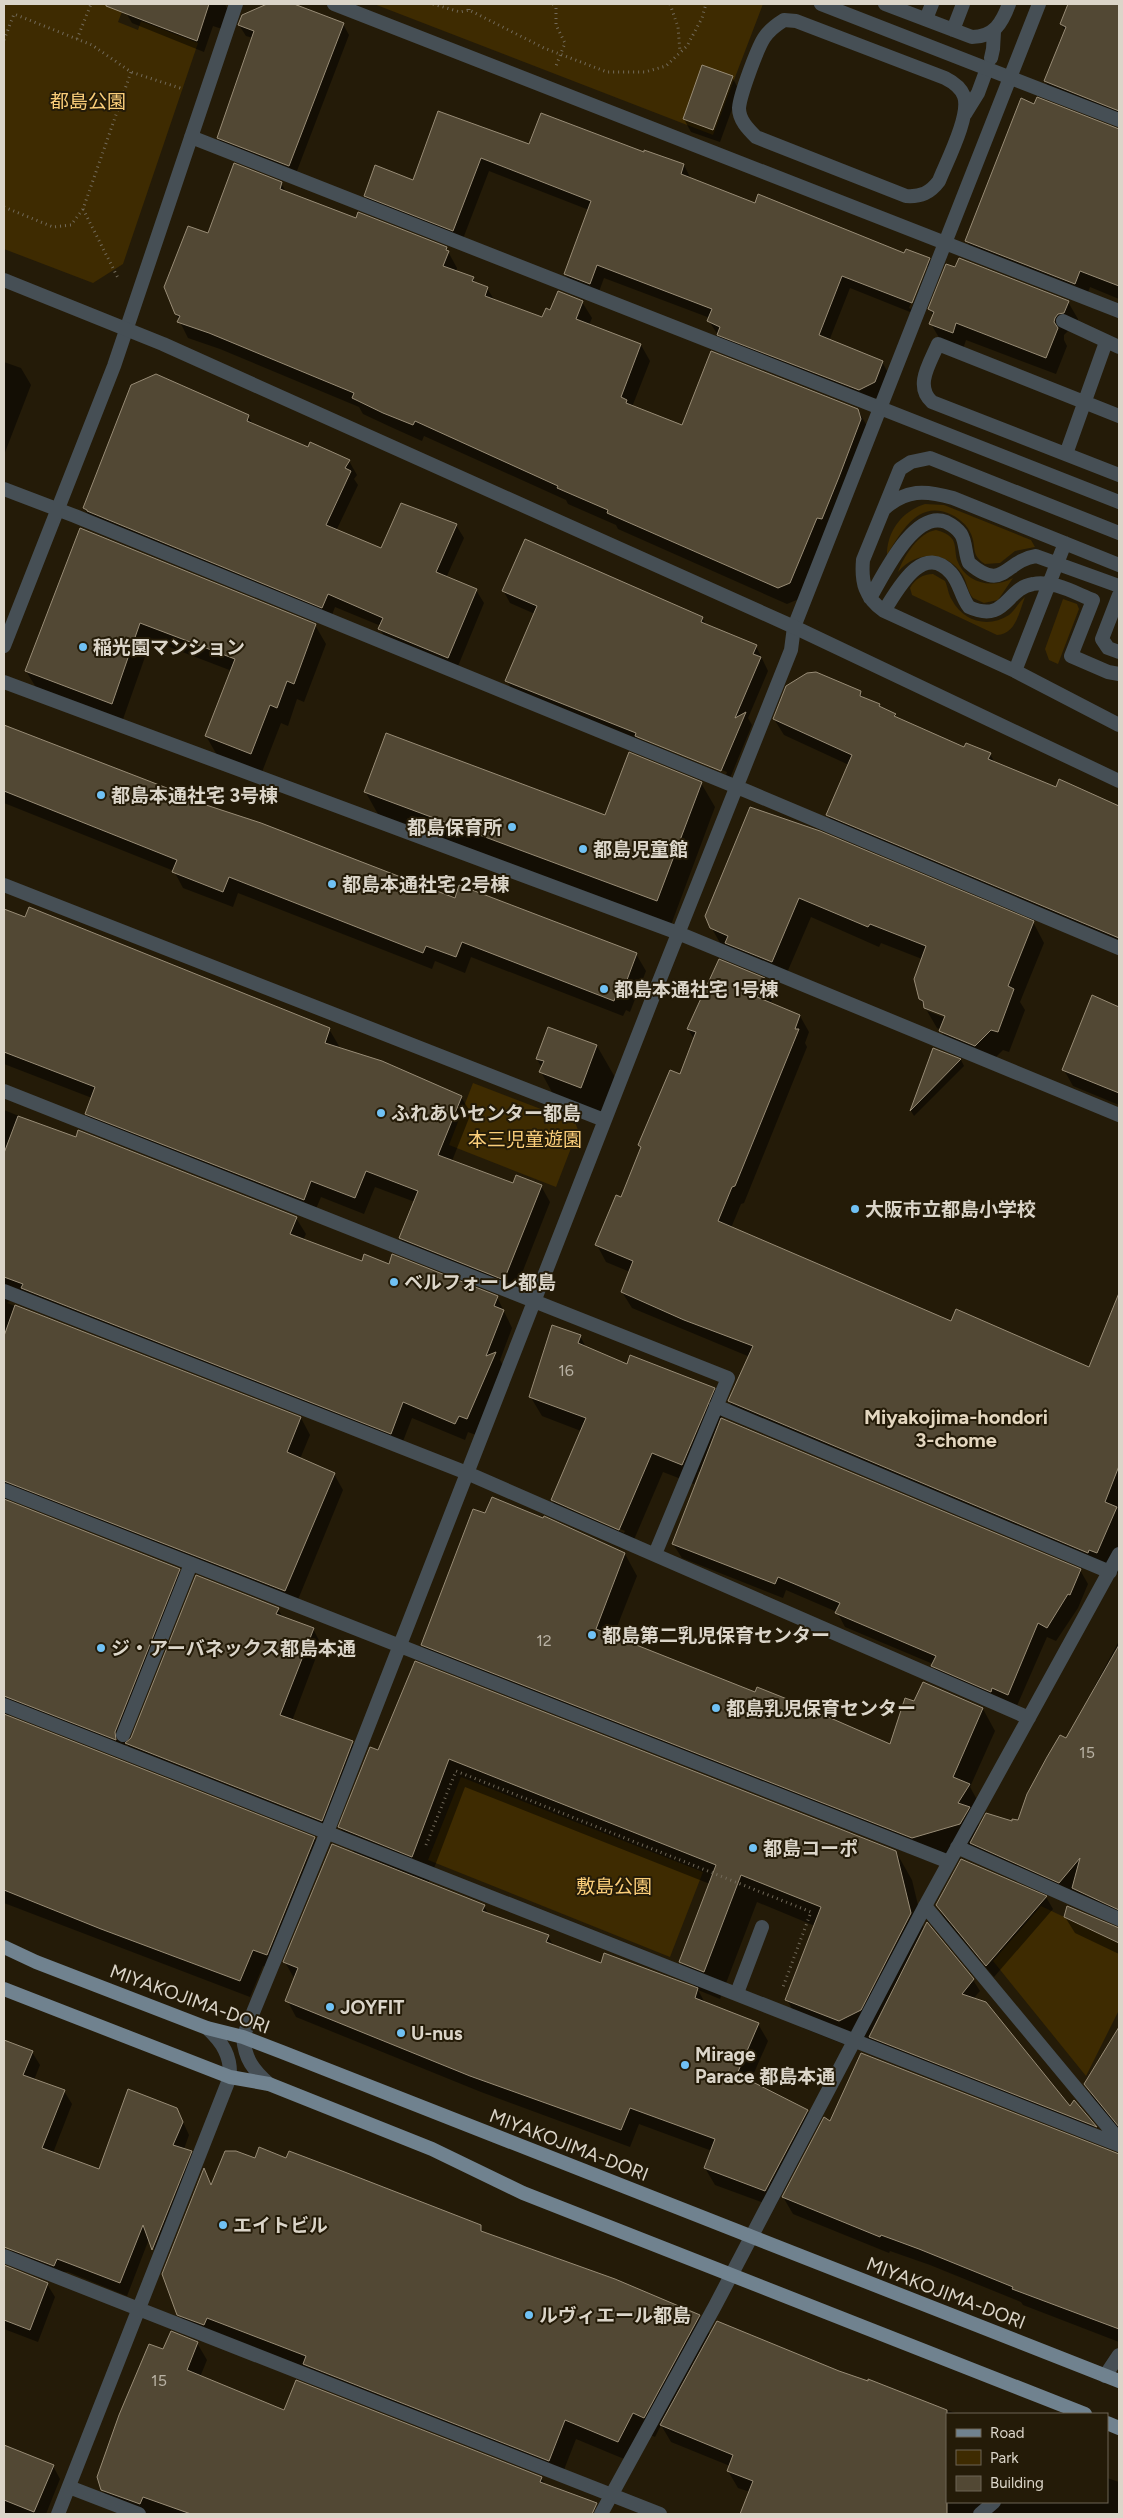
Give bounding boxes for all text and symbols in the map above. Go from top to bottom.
park label: 都島公園 [50,90,126,113]
place label: 稲光園マンション [93,636,245,659]
marker: 稲光園マンション [77,641,89,653]
place label: 都島本通社宅 3号棟 [111,784,278,807]
marker: 都島本通社宅 3号棟 [95,789,107,801]
place label: 都島保育所 [407,816,502,839]
marker: 都島保育所 [506,821,518,833]
place label: 都島児童館 [593,838,688,861]
marker: 都島児童館 [577,843,589,855]
place label: 都島本通社宅 2号棟 [342,873,510,896]
marker: 都島本通社宅 2号棟 [326,878,338,890]
place label: 都島本通社宅 1号棟 [614,978,779,1001]
marker: 都島本通社宅 1号棟 [598,983,610,995]
place label: ふれあいセンター都島 [391,1102,581,1125]
marker: ふれあいセンター都島 [375,1107,387,1119]
park label: 本三児童遊園 [468,1128,582,1151]
place label: 大阪市立都島小学校 [865,1198,1036,1221]
marker: 大阪市立都島小学校 [849,1203,861,1215]
place label: ベルフォーレ都島 [404,1271,556,1294]
marker: ベルフォーレ都島 [388,1276,400,1288]
house number: 16 [558,1361,574,1380]
district label: Miyakojima-hondori 3-chome [864,1405,1048,1452]
place label: 都島第二乳児保育センター [602,1624,830,1647]
marker: 都島第二乳児保育センター [586,1629,598,1641]
house number: 12 [536,1631,552,1650]
place label: ジ・アーバネックス都島本通 [111,1637,356,1660]
marker: ジ・アーバネックス都島本通 [95,1642,107,1654]
place label: 都島乳児保育センター [726,1697,916,1720]
marker: 都島乳児保育センター [710,1702,722,1714]
house number: 15 [1079,1743,1095,1762]
place label: 都島コーポ [763,1837,858,1860]
marker: 都島コーポ [747,1842,759,1854]
park label: 敷島公園 [576,1875,652,1898]
street label: MIYAKOJIMA-DORI [107,1959,273,2039]
place label: JOYFIT [340,1996,404,2019]
marker: JOYFIT [324,2001,336,2013]
place label: U-nus [411,2022,463,2045]
marker: U-nus [395,2027,407,2039]
place label: Mirage Parace 都島本通 [695,2043,835,2088]
marker: Mirage Parace 都島本通 [679,2059,691,2071]
street label: MIYAKOJIMA-DORI [486,2104,652,2186]
place label: エイトビル [233,2214,328,2237]
marker: エイトビル [217,2219,229,2231]
street label: MIYAKOJIMA-DORI [863,2252,1029,2334]
place label: ルヴィエール都島 [539,2304,691,2327]
marker: ルヴィエール都島 [523,2309,535,2321]
house number: 15 [151,2371,167,2390]
legend [946,2413,1108,2503]
text: Road [990,2424,1025,2442]
text: Park [990,2449,1019,2467]
text: Building [990,2474,1044,2492]

